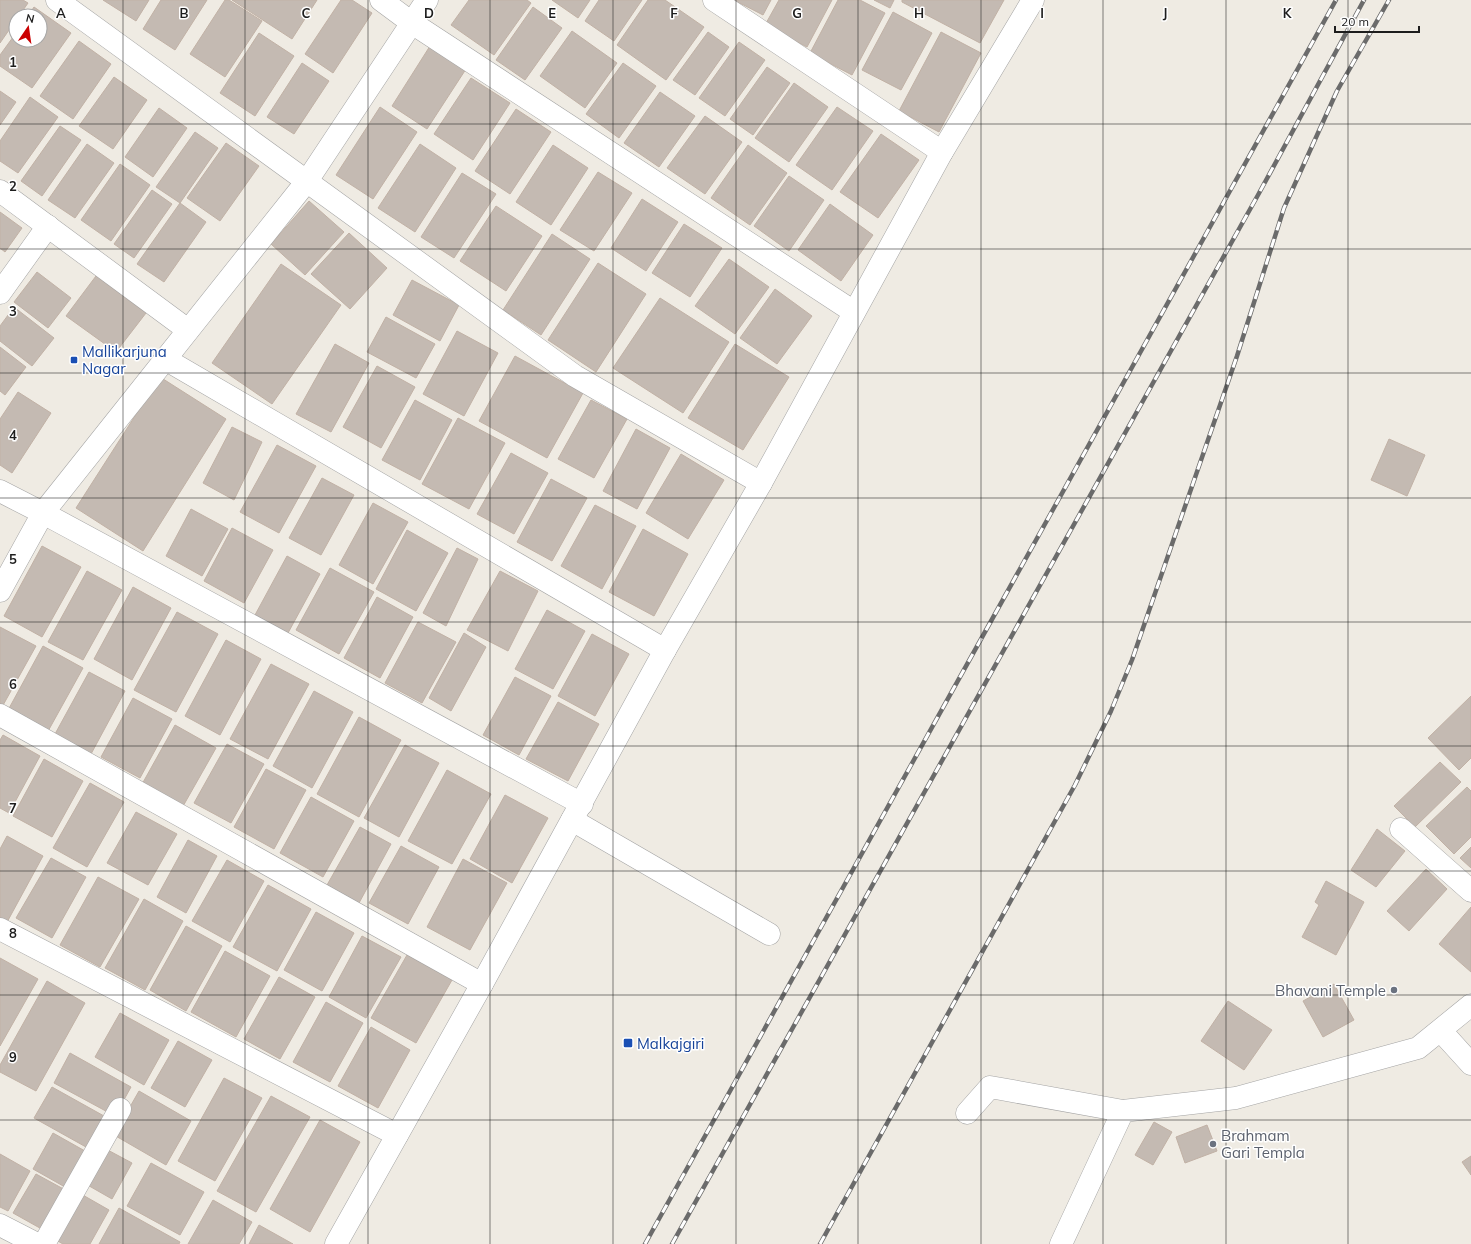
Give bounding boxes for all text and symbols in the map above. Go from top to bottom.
text: A [56,5,66,21]
text: B [180,5,189,21]
text: C [302,5,311,21]
text: D [424,5,434,21]
text: E [548,5,556,21]
text: F [670,5,678,21]
text: G [792,5,802,21]
text: H [914,5,924,21]
text: I [1040,5,1044,21]
text: J [1163,5,1167,21]
text: K [1283,5,1293,21]
north arrow [8,8,48,48]
scale bar [1335,8,1419,34]
text: N [25,11,36,26]
text: 20 m [1341,14,1369,29]
text: 1 [9,54,17,70]
text: 2 [9,178,17,194]
text: 3 [9,303,17,319]
place label: Mallikarjuna Nagar [82,342,167,378]
marker: Mallikarjuna Nagar [69,355,79,365]
text: 4 [9,427,17,443]
text: 5 [9,551,17,567]
text: 6 [9,676,17,692]
text: 7 [9,800,17,816]
text: 8 [9,925,17,941]
place label: Bhavani Temple [1275,981,1386,1000]
marker: Bhavani Temple [1389,985,1399,995]
place label: Malkajgiri [637,1034,704,1053]
marker: Malkajgiri [622,1037,634,1049]
text: 9 [9,1049,17,1065]
place label: Brahmam Gari Templa [1221,1126,1305,1162]
marker: Brahmam Gari Templa [1208,1139,1218,1149]

